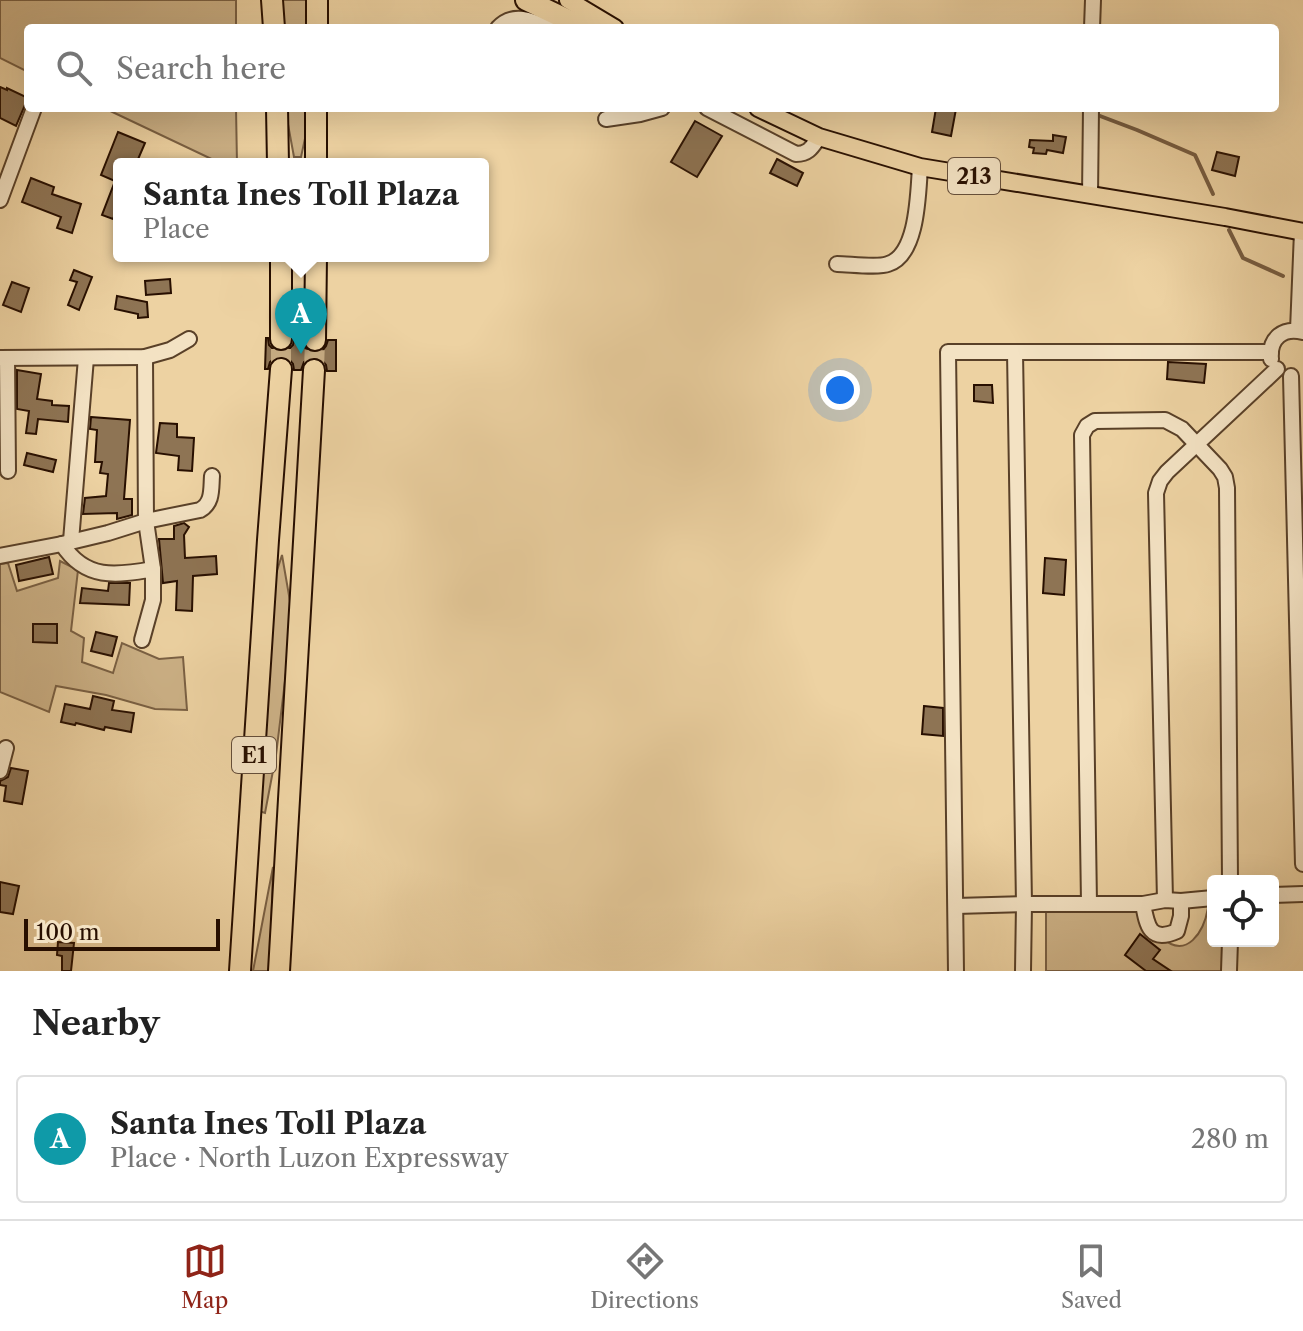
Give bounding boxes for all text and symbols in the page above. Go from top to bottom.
search box [24,24,1279,112]
icon: search [52,46,96,90]
text: Search here [116,50,286,87]
popup [113,158,489,262]
road number: 213 [948,158,1000,194]
text: Santa Ines Toll Plaza [143,176,459,213]
text: Place [143,213,210,245]
pin: A [275,288,327,354]
your location [820,370,860,410]
road number: E1 [232,737,276,773]
map controls [1207,875,1279,947]
button: locate [1207,875,1279,947]
scale bar [24,915,220,951]
text: 100 m [36,919,99,946]
text: Nearby [32,1002,160,1044]
text: Santa Ines Toll Plaza [110,1105,426,1142]
text: A [50,1123,70,1155]
text: 280 m [1191,1123,1269,1155]
text: Place · North Luzon Expressway [110,1142,509,1174]
tab: Map [181,1239,228,1314]
tab: Directions [590,1239,699,1314]
tab: Saved [1061,1239,1122,1314]

